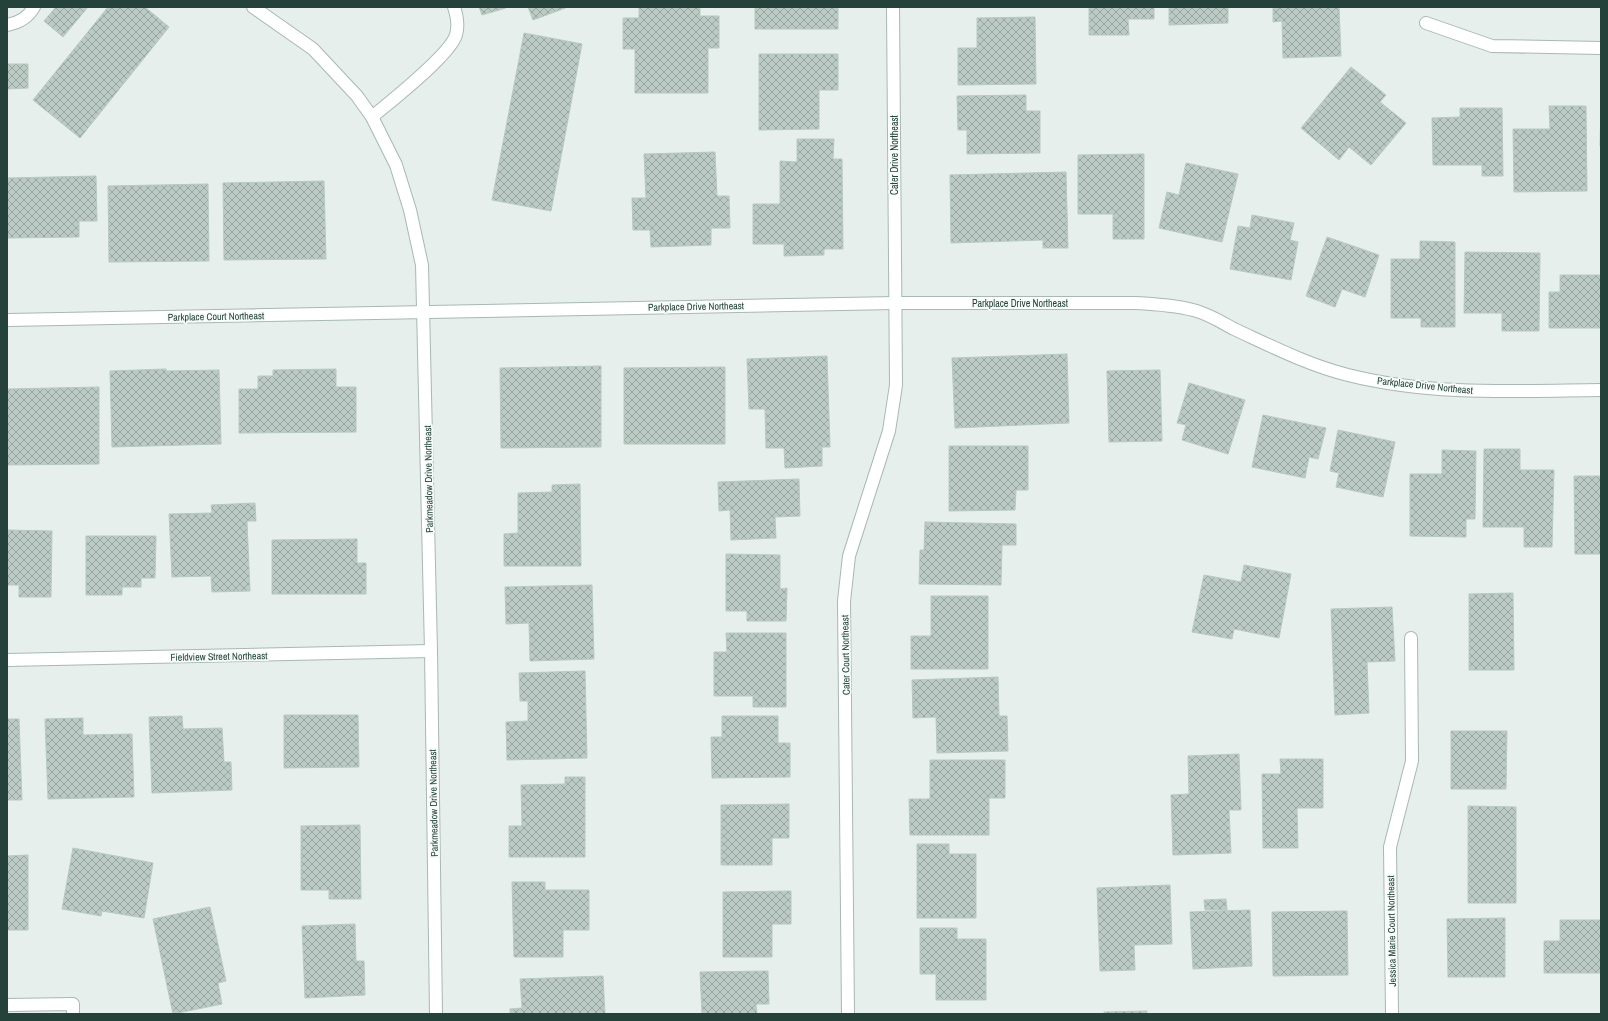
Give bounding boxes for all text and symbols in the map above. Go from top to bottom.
street label: Cater Drive Northeast [888,114,901,195]
street label: Parkplace Drive Northeast [972,297,1069,310]
street label: Parkplace Drive Northeast [648,299,745,314]
street label: Parkplace Court Northeast [168,309,265,324]
street label: Parkplace Drive Northeast [1376,374,1474,397]
street label: Parkmeadow Drive Northeast [421,424,436,533]
street label: Cater Court Northeast [838,614,853,695]
street label: Fieldview Street Northeast [170,649,268,664]
street label: Parkmeadow Drive Northeast [426,748,441,857]
street label: Jessica Marie Court Northeast [1384,875,1399,987]

